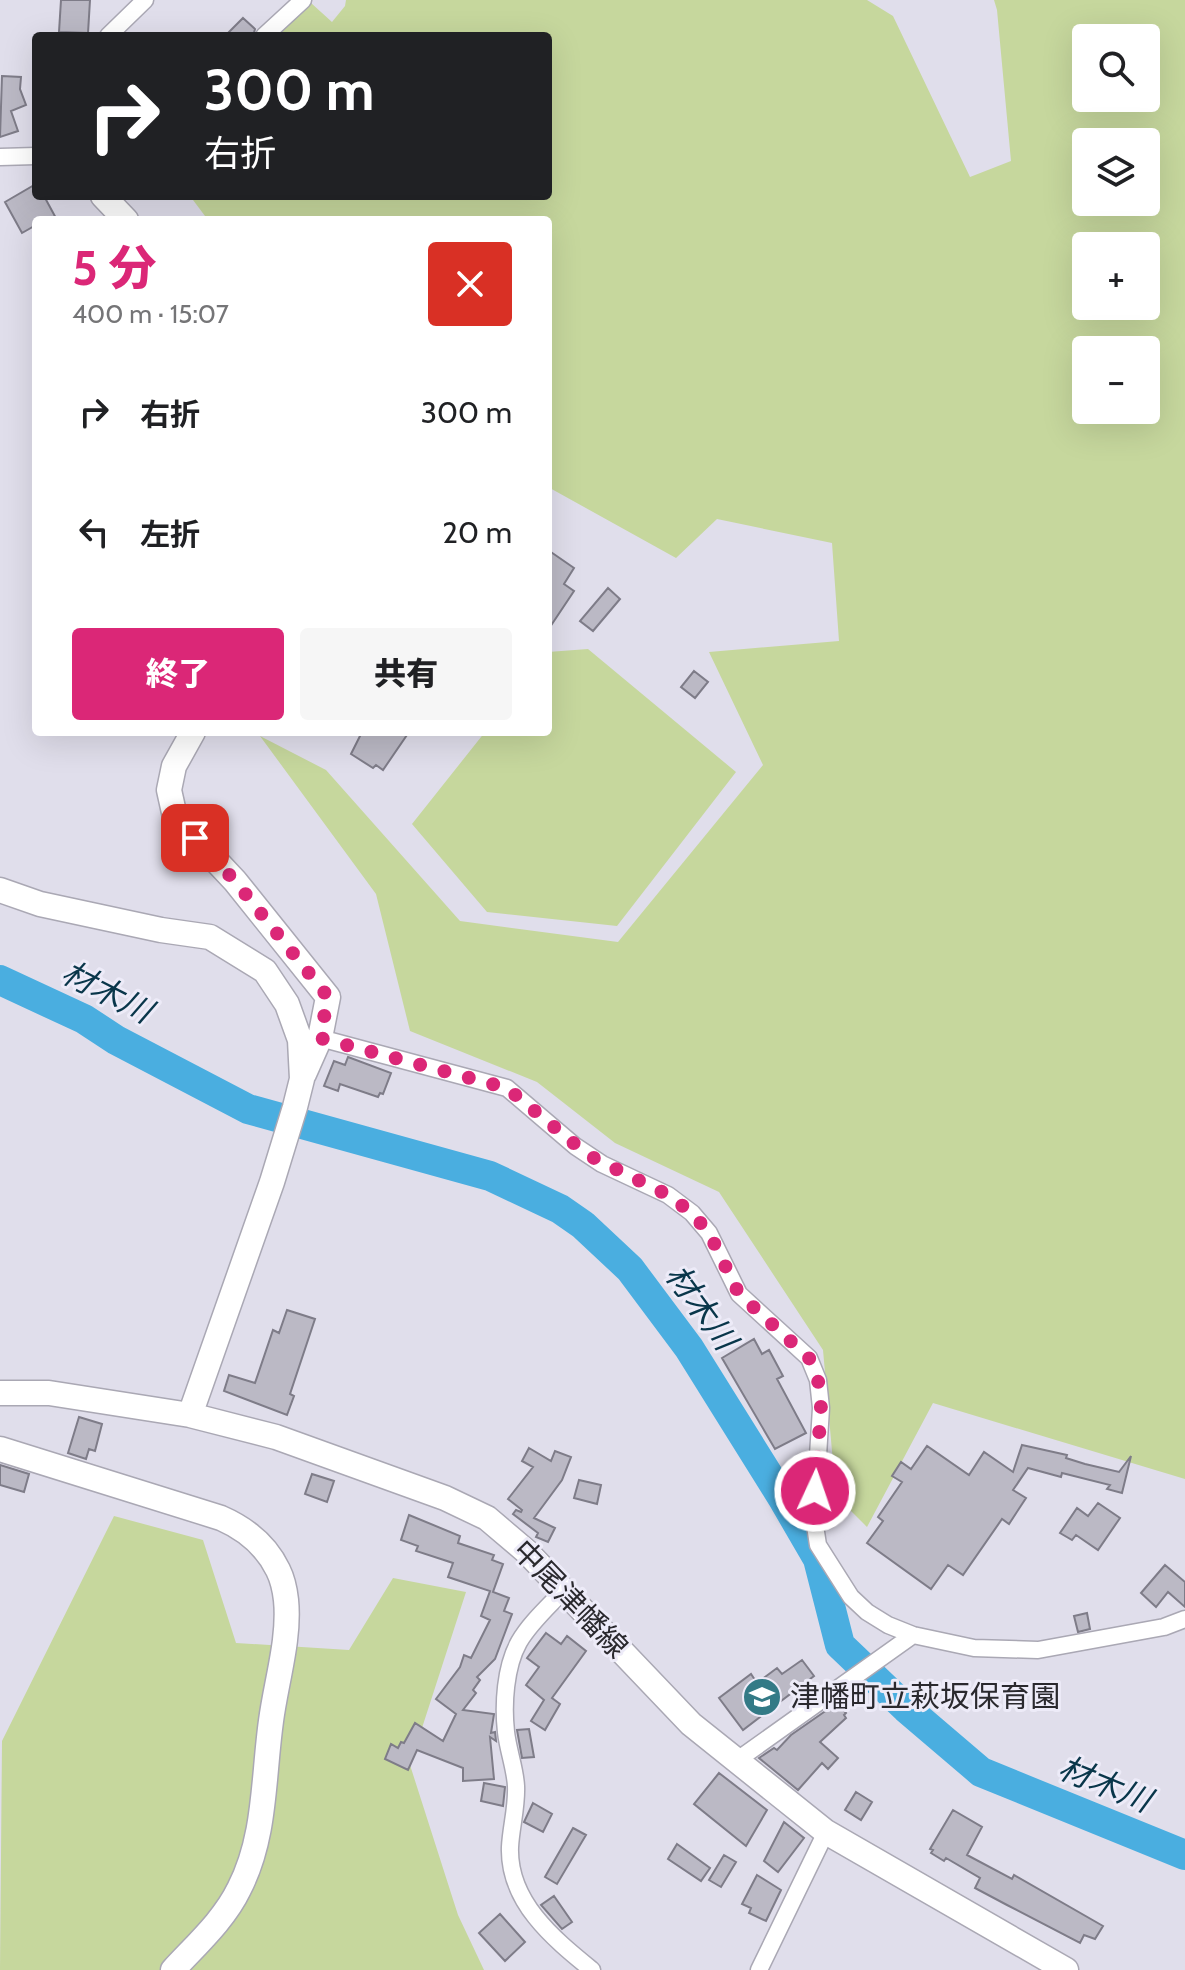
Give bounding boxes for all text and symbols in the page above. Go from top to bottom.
map controls [1072,24,1160,424]
button: search [1072,24,1160,112]
text: 300 m [204,56,375,124]
icon: right [72,64,176,168]
button: layers [1072,128,1160,216]
text: 右折 [204,131,276,175]
button: + [1072,232,1160,320]
text: 5 分 [72,239,157,297]
button: close [428,242,512,326]
text: 400 m · 15:07 [72,298,229,330]
button: − [1072,336,1160,424]
icon: right [72,390,116,434]
text: 300 m [421,394,512,431]
text: 右折 [140,396,200,433]
icon: left [72,510,116,554]
text: 20 m [442,514,512,551]
text: 左折 [140,516,200,553]
button: 終了 [72,628,284,720]
button: 共有 [300,628,512,720]
pin [161,804,229,872]
icon: arrive [173,816,217,860]
water label: 材木川 [56,952,162,1032]
water label: 材木川 [657,1256,747,1359]
position arrow [773,1449,857,1533]
street label: 中尾津幡線 [505,1532,636,1665]
school or university icon: 津幡町立萩坂保育園 [741,1676,783,1718]
place label: 津幡町立萩坂保育園 [790,1678,1060,1715]
water label: 材木川 [1053,1747,1160,1821]

